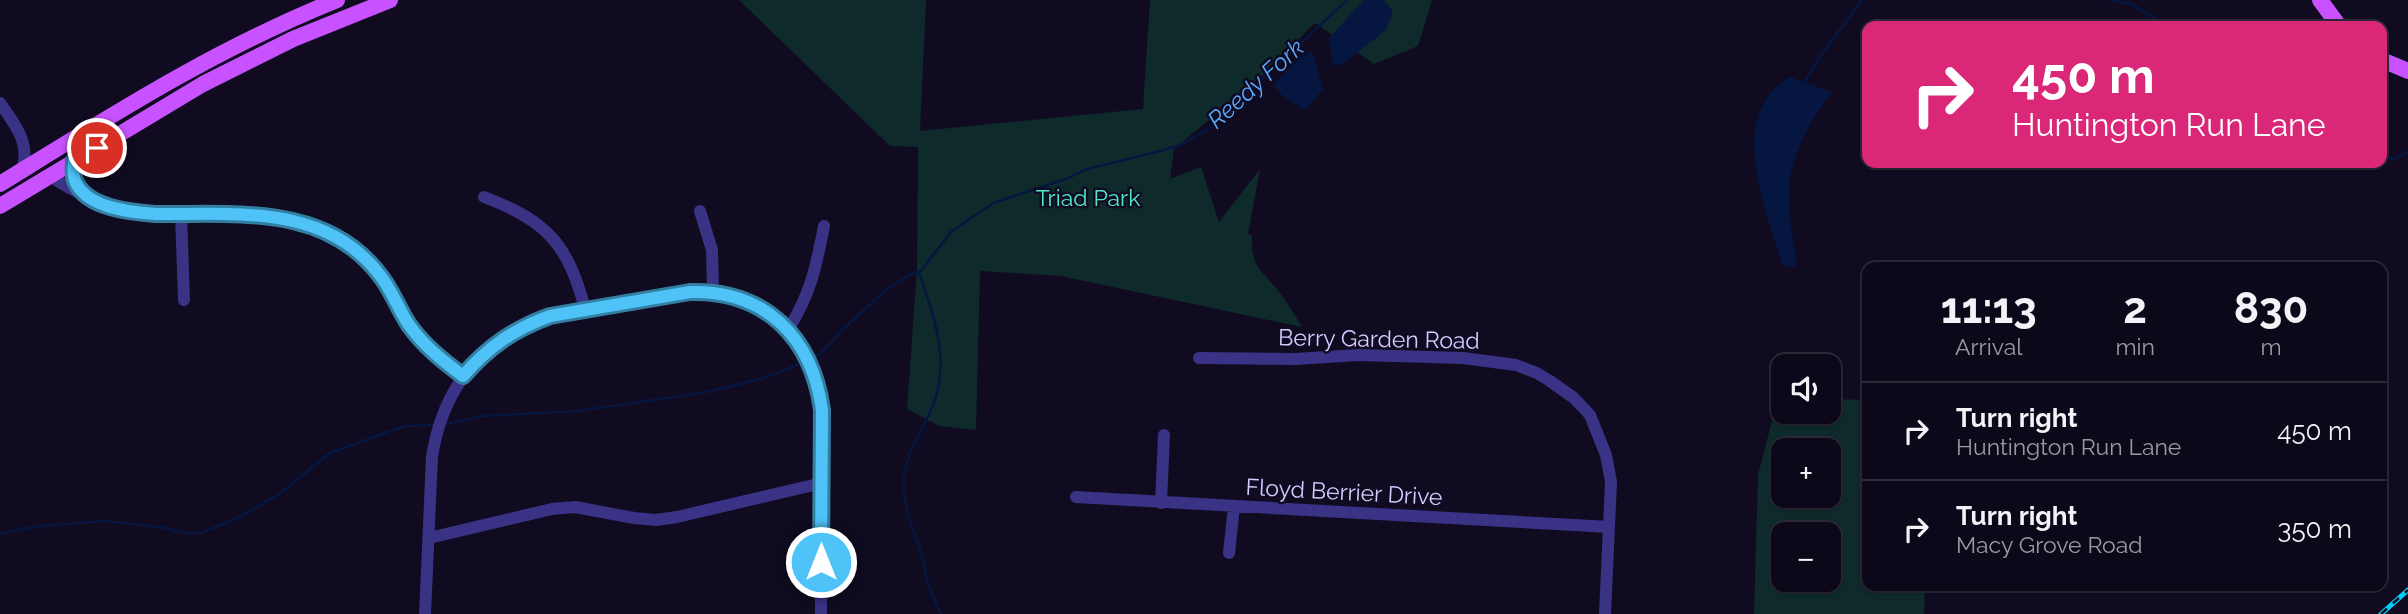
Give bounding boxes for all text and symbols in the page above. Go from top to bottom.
water label: Reedy Fork [1201,33,1310,134]
text: 450 m [2012,47,2155,104]
icon: right [1897,49,1988,140]
text: Huntington Run Lane [2012,106,2326,143]
pin [67,118,127,178]
icon: arrive [78,129,116,167]
park label: Triad Park [1036,184,1140,211]
text: 11:13 [1941,284,2037,333]
text: 2 [2123,284,2147,333]
text: 830 [2234,284,2308,333]
street label: Berry Garden Road [1278,323,1480,354]
text: Arrival [1955,333,2022,360]
text: min [2115,333,2155,360]
text: m [2260,333,2282,360]
map controls [1771,354,1841,592]
button: sound [1771,354,1841,424]
text: Turn right [1956,403,2077,433]
icon: right [1897,412,1935,450]
text: 450 m [2277,416,2352,446]
text: Huntington Run Lane [1956,433,2181,460]
button: + [1771,438,1841,508]
street label: Floyd Berrier Drive [1245,473,1443,510]
text: Turn right [1956,501,2077,531]
icon: right [1897,510,1935,548]
text: 350 m [2278,514,2352,544]
button: − [1771,522,1841,592]
position arrow [784,525,858,599]
text: Macy Grove Road [1956,531,2143,558]

